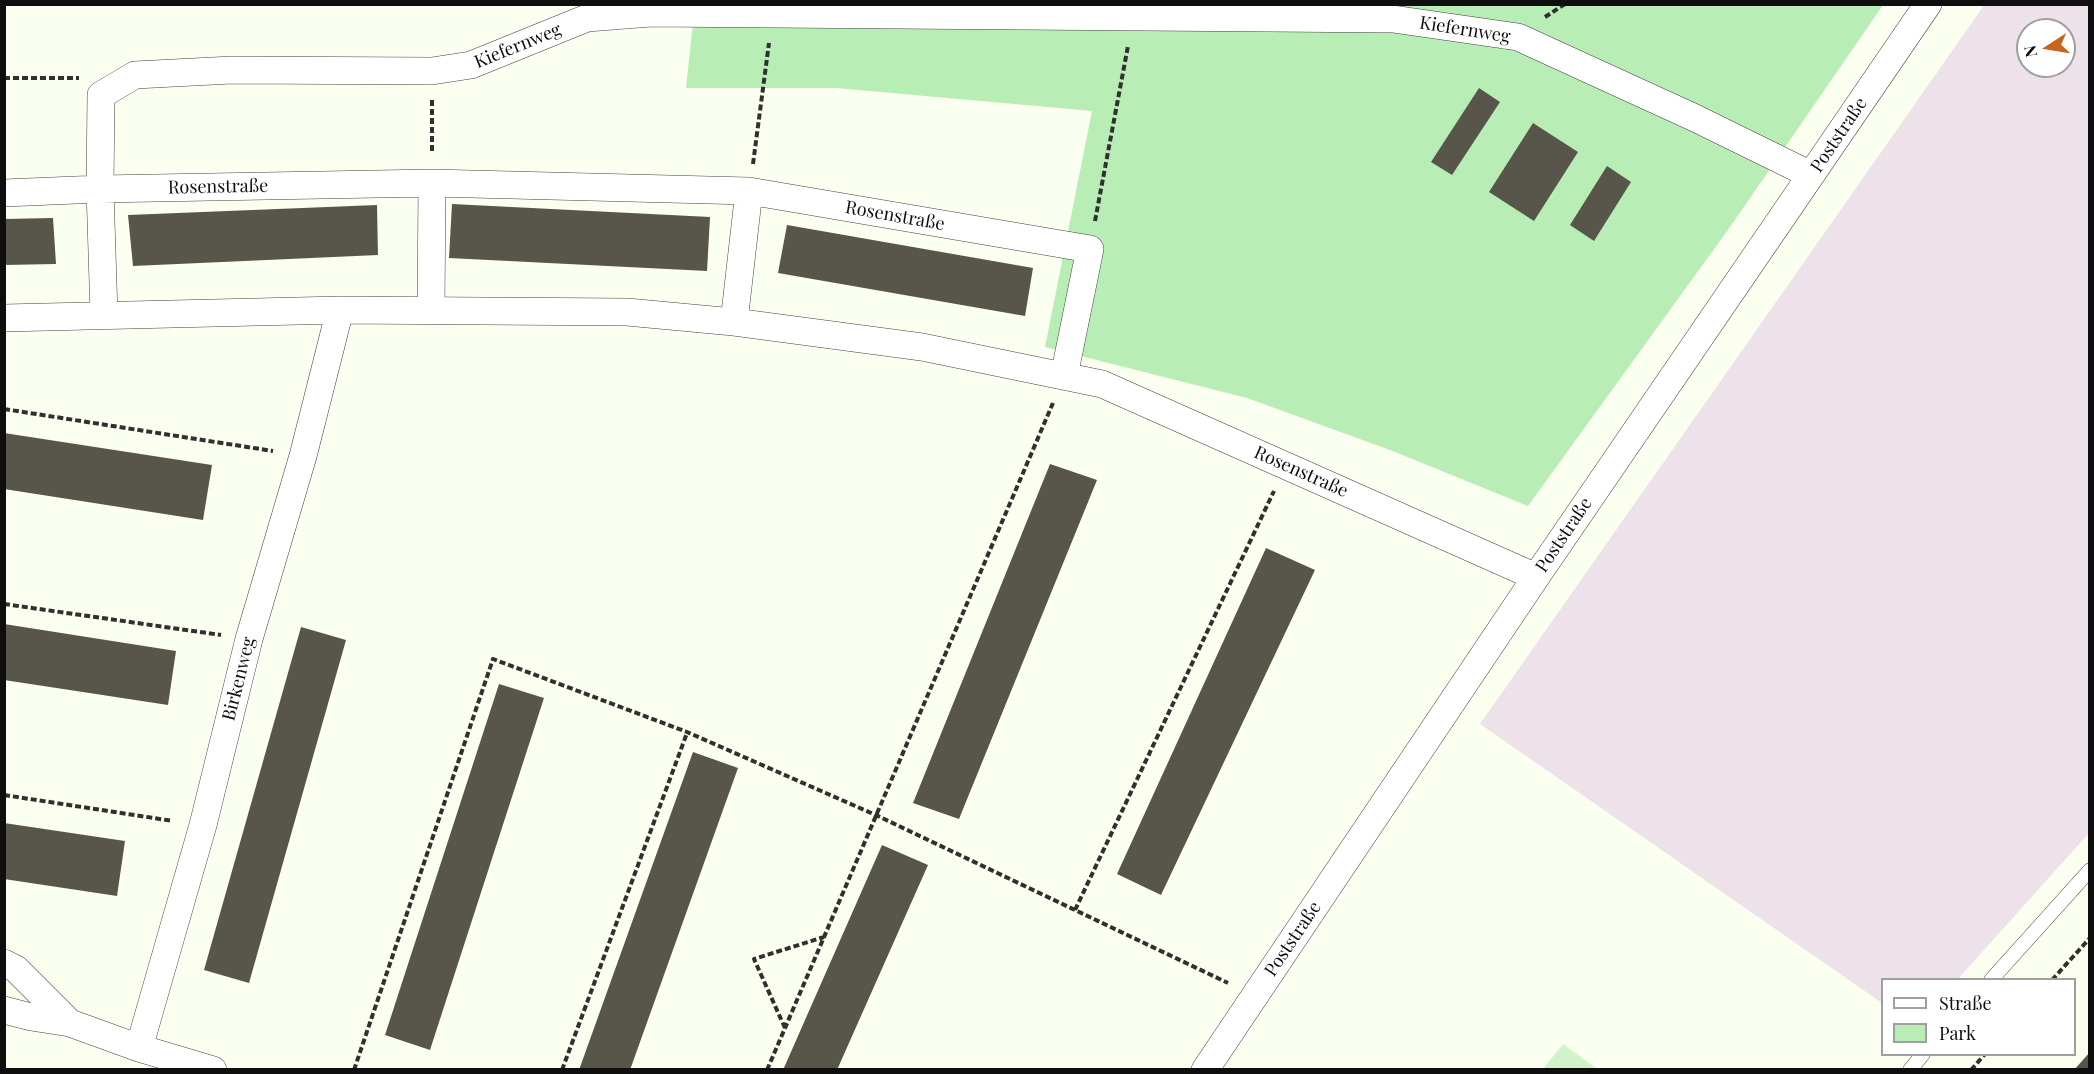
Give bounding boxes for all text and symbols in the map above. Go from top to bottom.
street label: Kiefernweg [1418,12,1512,48]
north arrow [2016,18,2076,78]
street label: Kiefernweg [471,19,565,73]
text: N [2018,44,2041,59]
street label: Poststraße [1806,93,1872,177]
street label: Rosenstraße [168,175,268,199]
street label: Rosenstraße [844,197,946,235]
street label: Rosenstraße [1251,442,1351,502]
street label: Poststraße [1531,493,1597,577]
street label: Birkenweg [218,635,260,723]
street label: Poststraße [1260,897,1326,981]
legend [1881,978,2076,1056]
text: Straße [1939,991,1992,1015]
text: Park [1939,1021,1976,1045]

